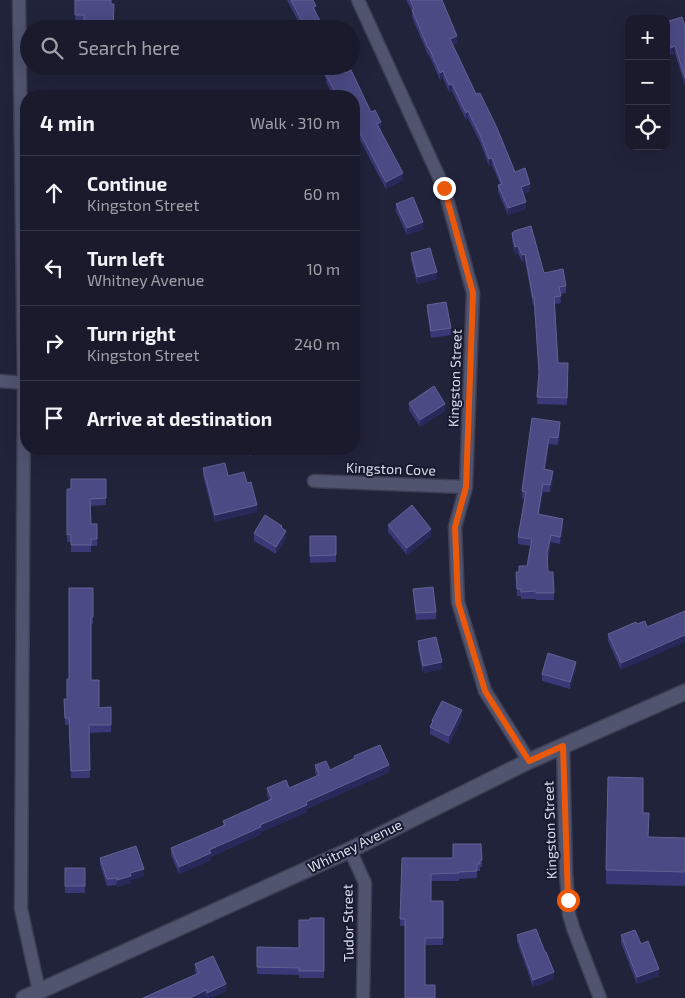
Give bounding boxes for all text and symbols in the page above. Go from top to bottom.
map controls [625,15,670,150]
button: + [625,15,670,60]
search box [20,20,360,75]
icon: search [38,34,66,62]
text: Search here [78,36,180,59]
button: − [625,60,670,105]
button: locate [625,105,670,150]
text: 4 min [40,110,95,135]
text: Walk · 310 m [250,113,340,132]
text: Continue [87,172,167,195]
route end [433,177,456,200]
icon: ahead [40,179,68,207]
text: 60 m [304,184,340,203]
text: Kingston Street [87,195,199,214]
text: Turn left [87,247,164,270]
icon: left [40,254,68,282]
text: 10 m [306,259,340,278]
text: Whitney Avenue [87,270,204,289]
text: Turn right [87,322,175,345]
icon: right [40,329,68,357]
street label: Kingston Street [444,329,465,427]
text: 240 m [294,334,340,353]
text: Kingston Street [87,345,199,364]
icon: arrive [40,404,68,432]
text: Arrive at destination [87,407,272,430]
street label: Kingston Cove [346,458,436,479]
street label: Kingston Street [539,781,560,879]
street label: Whitney Avenue [305,815,405,876]
street label: Tudor Street [338,884,357,962]
route start [557,889,580,912]

